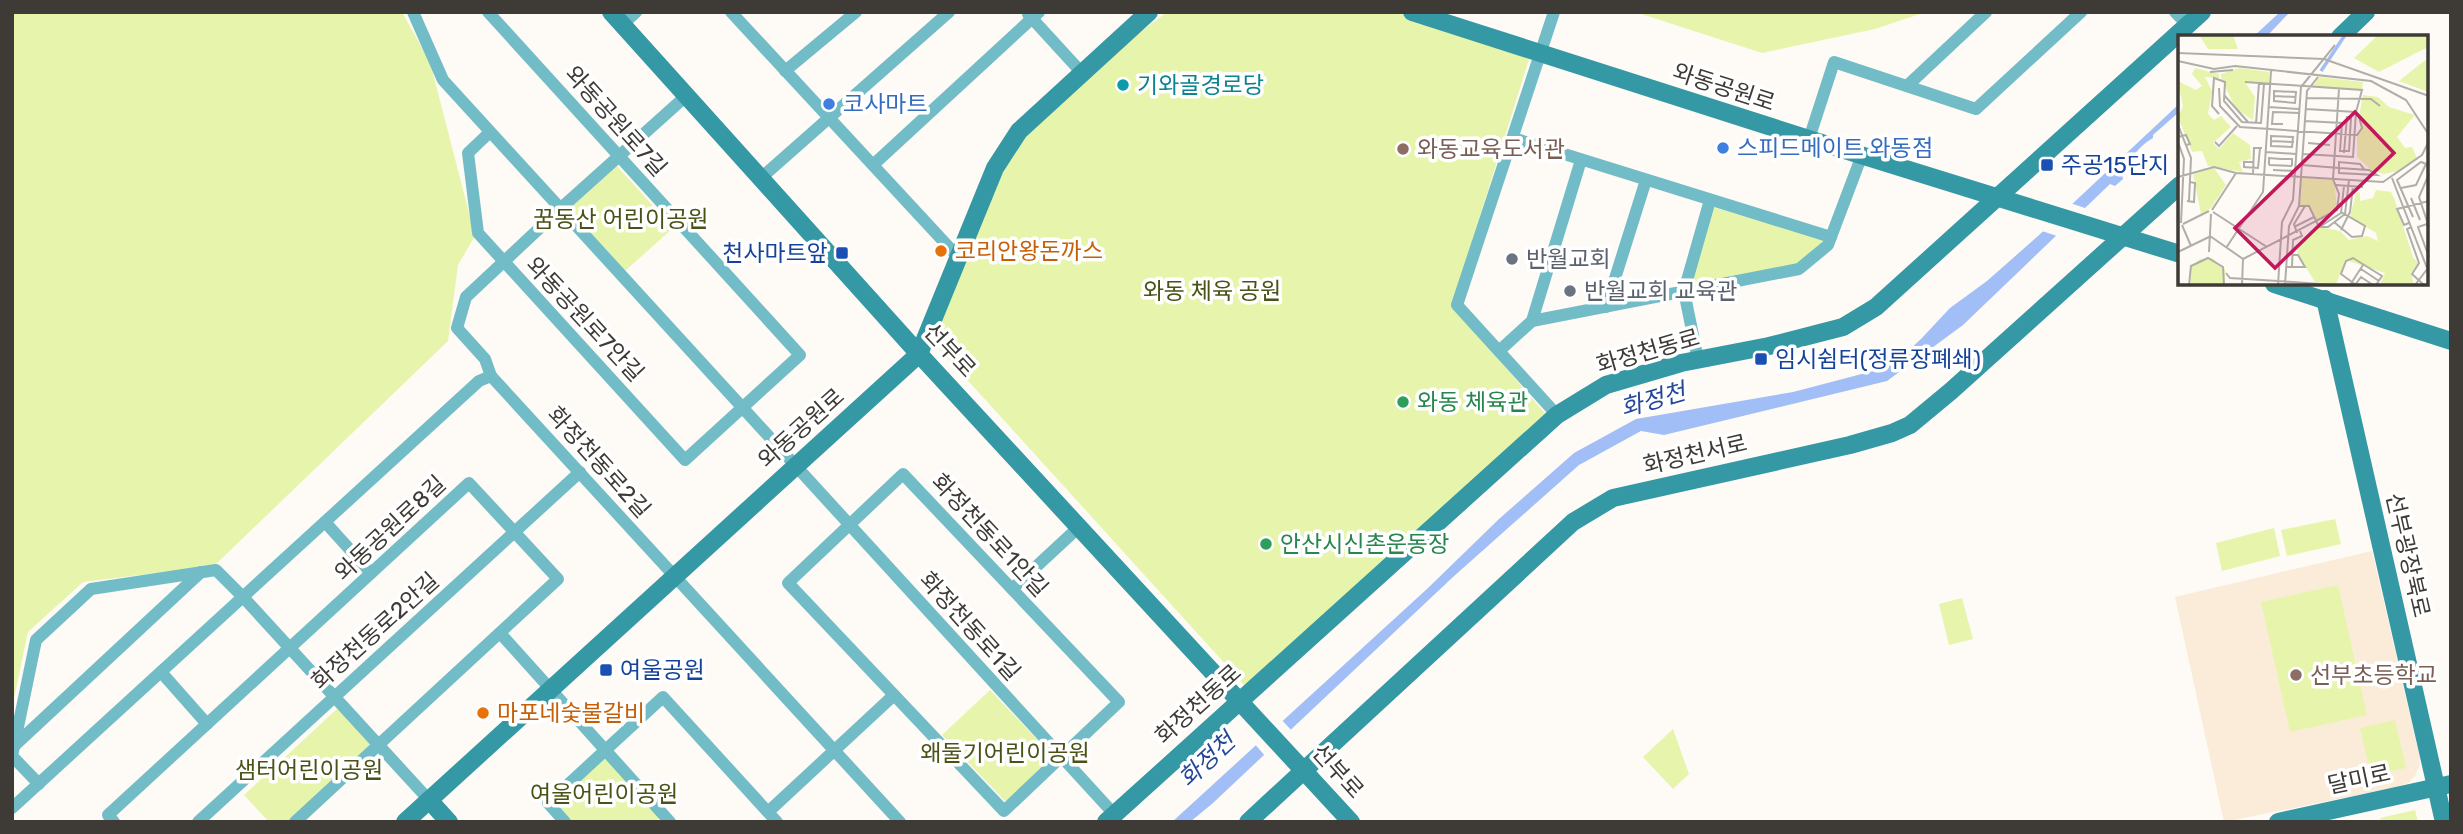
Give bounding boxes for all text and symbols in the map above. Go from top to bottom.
inset map [2178,35,2428,285]
street label: 와동공원로 [1669,57,1779,117]
street label: 와동공원로7길 [559,60,673,182]
place label: 기와골경로당 [1137,71,1264,99]
marker: 기와골경로당 [1115,77,1131,93]
place label: 코사마트 [843,90,928,118]
marker: 코사마트 [821,96,837,112]
place label: 스피드메이트 와동점 [1737,134,1933,162]
place label: 와동교육도서관 [1417,135,1565,163]
marker: 스피드메이트 와동점 [1715,140,1731,156]
marker: 와동교육도서관 [1395,141,1411,157]
place label: 주공15단지 [2061,151,2169,179]
marker: 주공15단지 [2039,157,2055,173]
park label: 꿈동산 어린이공원 [534,205,708,233]
place label: 코리안왕돈까스 [955,237,1103,265]
place label: 천사마트앞 [722,239,828,267]
marker: 코리안왕돈까스 [933,243,949,259]
marker: 천사마트앞 [834,245,850,261]
place label: 반월교회 [1526,245,1611,273]
street label: 와동공원로7안길 [520,251,650,387]
marker: 반월교회 [1504,251,1520,267]
park label: 와동 체육 공원 [1143,277,1281,305]
place label: 반월교회 교육관 [1584,277,1738,305]
marker: 반월교회 교육관 [1562,283,1578,299]
street label: 선부로 [918,317,982,383]
street label: 화정천동로 [1593,323,1703,379]
place label: 임시쉼터(정류장폐쇄) [1775,345,1981,373]
marker: 임시쉼터(정류장폐쇄) [1753,351,1769,367]
water label: 화정천 [1617,377,1691,423]
street label: 와동공원로 [752,382,850,474]
place label: 와동 체육관 [1417,388,1528,416]
marker: 와동 체육관 [1395,394,1411,410]
street label: 화정천동로2길 [542,400,656,524]
street label: 화정천서로 [1640,428,1750,480]
street label: 화정천동로1안길 [926,468,1054,602]
street label: 와동공원로8길 [329,469,451,587]
street label: 선부광장북로 [2380,490,2436,620]
place label: 안산시신촌운동장 [1280,530,1449,558]
marker: 안산시신촌운동장 [1258,536,1274,552]
street label: 화정천동로1길 [914,566,1026,686]
street label: 화정천동로2안길 [306,567,444,695]
place label: 여울공원 [620,656,705,684]
street label: 화정천동로 [1149,658,1247,750]
place label: 선부초등학교 [2310,661,2437,689]
marker: 여울공원 [598,662,614,678]
marker: 선부초등학교 [2288,667,2304,683]
place label: 마포네숯불갈비 [497,699,645,727]
marker: 마포네숯불갈비 [475,705,491,721]
water label: 화정천 [1173,725,1243,793]
street label: 선부로 [1306,738,1370,804]
park label: 왜둘기어린이공원 [920,739,1090,767]
park label: 샘터어린이공원 [235,756,383,784]
street label: 달미로 [2325,759,2393,799]
park label: 여울어린이공원 [530,780,678,808]

